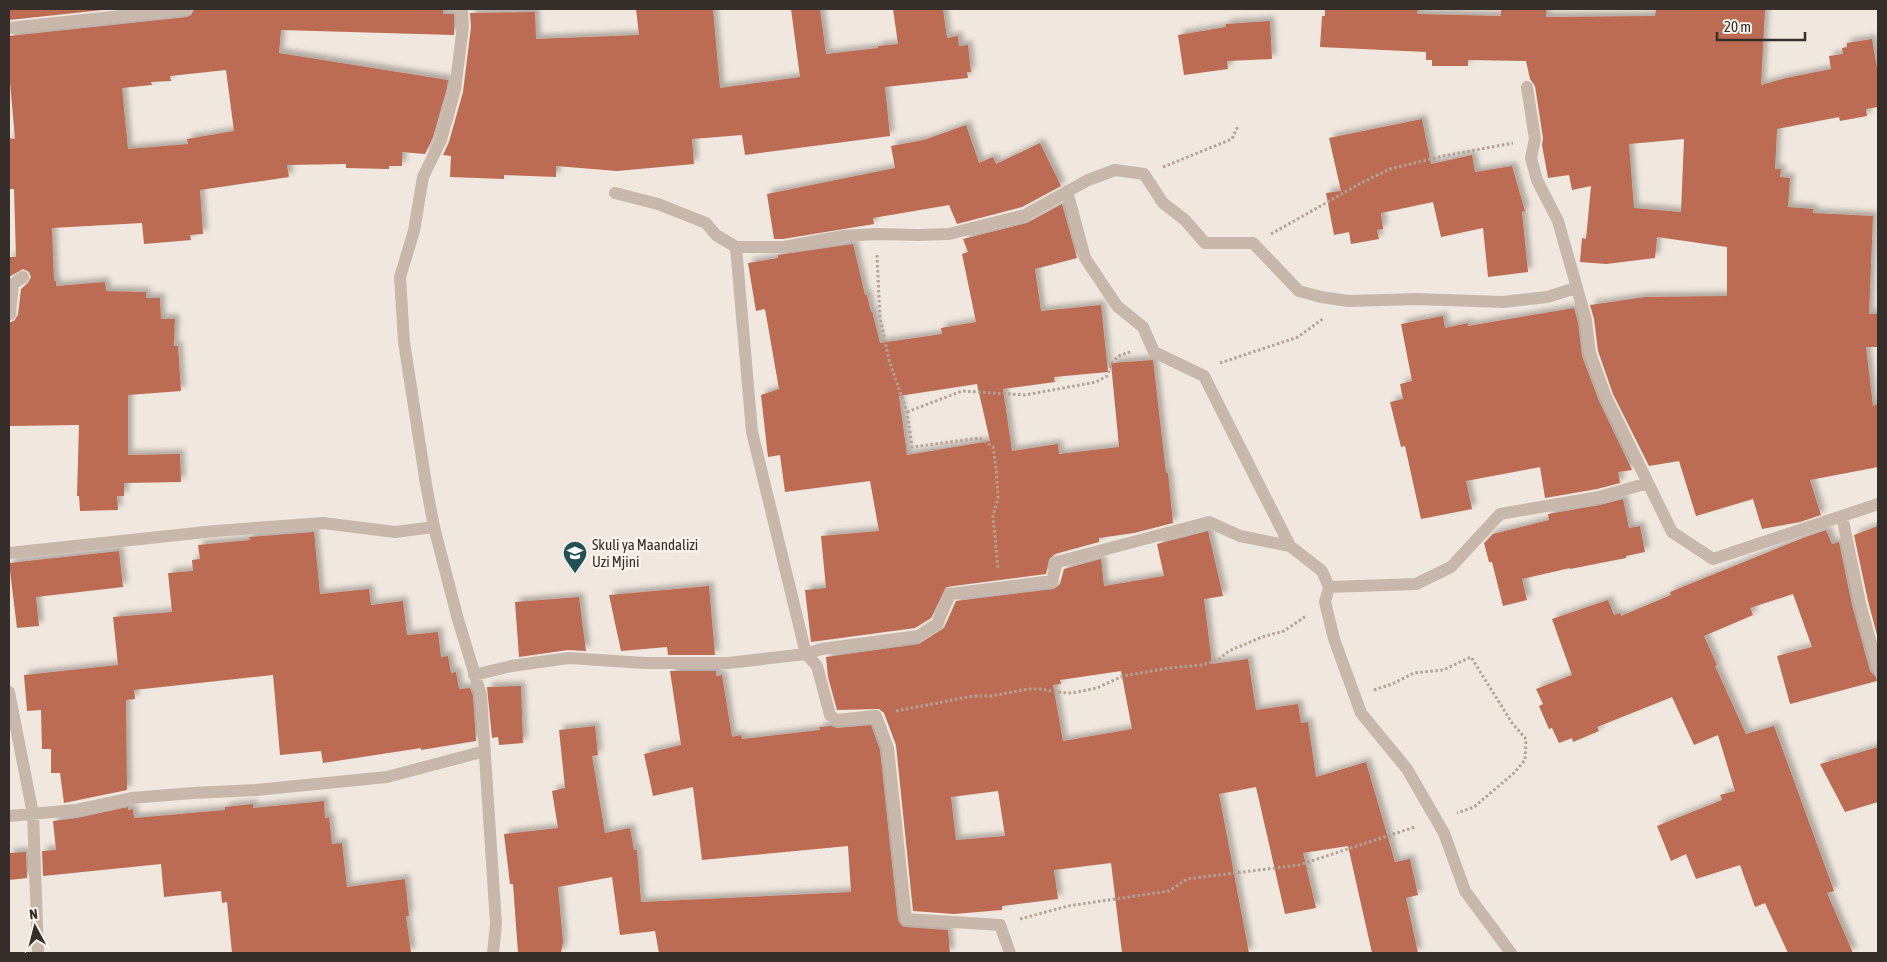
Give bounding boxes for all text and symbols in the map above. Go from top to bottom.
scale bar [1717,10,1804,42]
text: 20 m [1724,18,1751,35]
place label: Skuli ya Maandalizi Uzi Mjini [592,536,698,570]
school or university icon: Skuli ya Maandalizi Uzi Mjini [562,540,588,574]
north arrow [10,902,60,952]
text: N [28,906,38,923]

